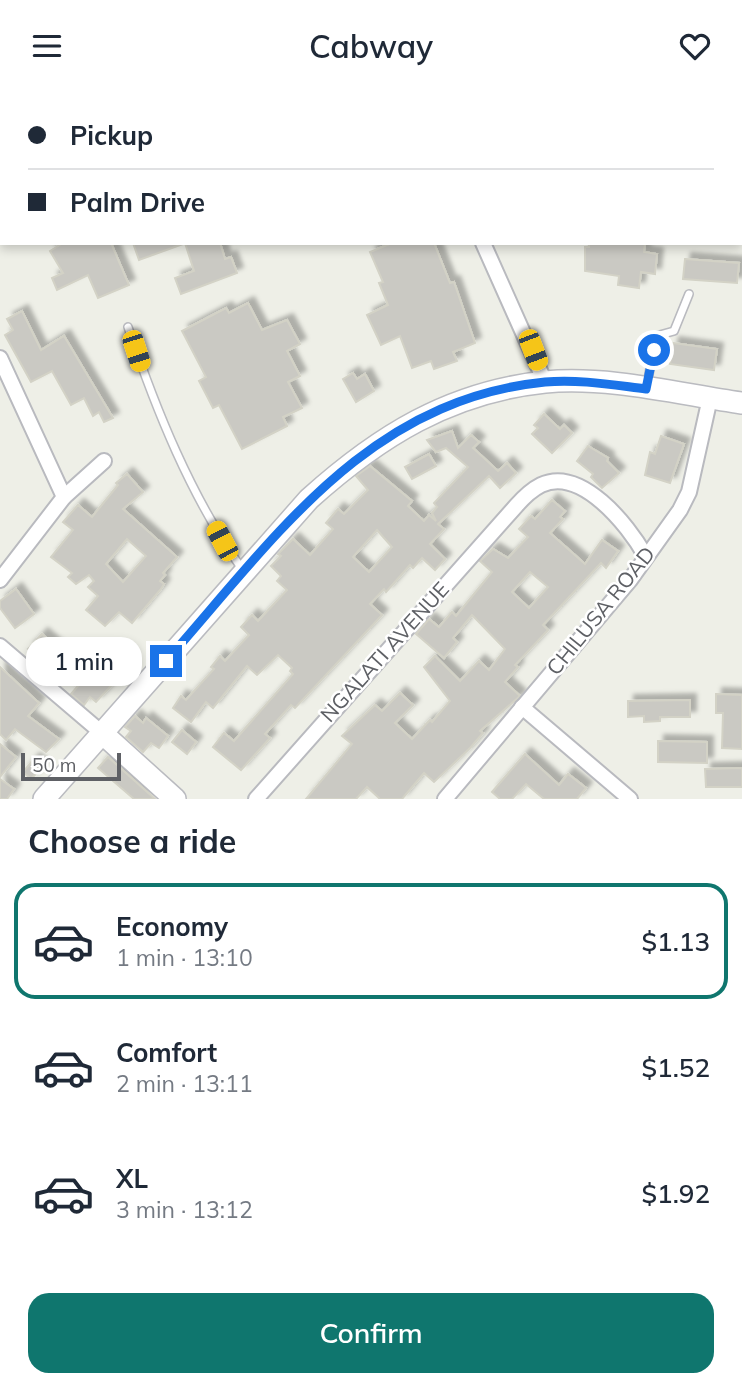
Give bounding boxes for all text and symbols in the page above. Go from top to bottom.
text: Cabway [309,26,433,66]
icon: menu [28,27,66,65]
icon: heart [676,27,714,65]
text: Pickup [70,119,153,152]
text: Palm Drive [70,186,205,219]
car [516,327,551,373]
car [120,328,153,374]
route start [638,334,670,366]
car [203,518,242,564]
street label: CHILUSA ROAD [541,541,660,680]
street label: NGALATI AVENUE [315,576,454,727]
callout: 1 min [26,637,142,685]
route end [150,645,182,677]
text: 1 min [54,647,114,676]
scale bar [21,750,121,782]
text: 50 m [32,753,76,777]
text: Choose a ride [28,821,236,861]
icon: car [32,910,95,973]
text: Economy [116,910,228,943]
text: $1.13 [641,925,710,958]
text: 1 min · 13:10 [116,943,253,972]
icon: car [32,1036,95,1099]
text: Comfort [116,1036,217,1069]
text: $1.52 [641,1051,710,1084]
text: 2 min · 13:11 [116,1069,253,1098]
icon: car [32,1162,95,1225]
text: XL [116,1162,148,1195]
text: $1.92 [641,1177,710,1210]
text: 3 min · 13:12 [116,1195,253,1224]
button: Confirm [28,1293,714,1373]

